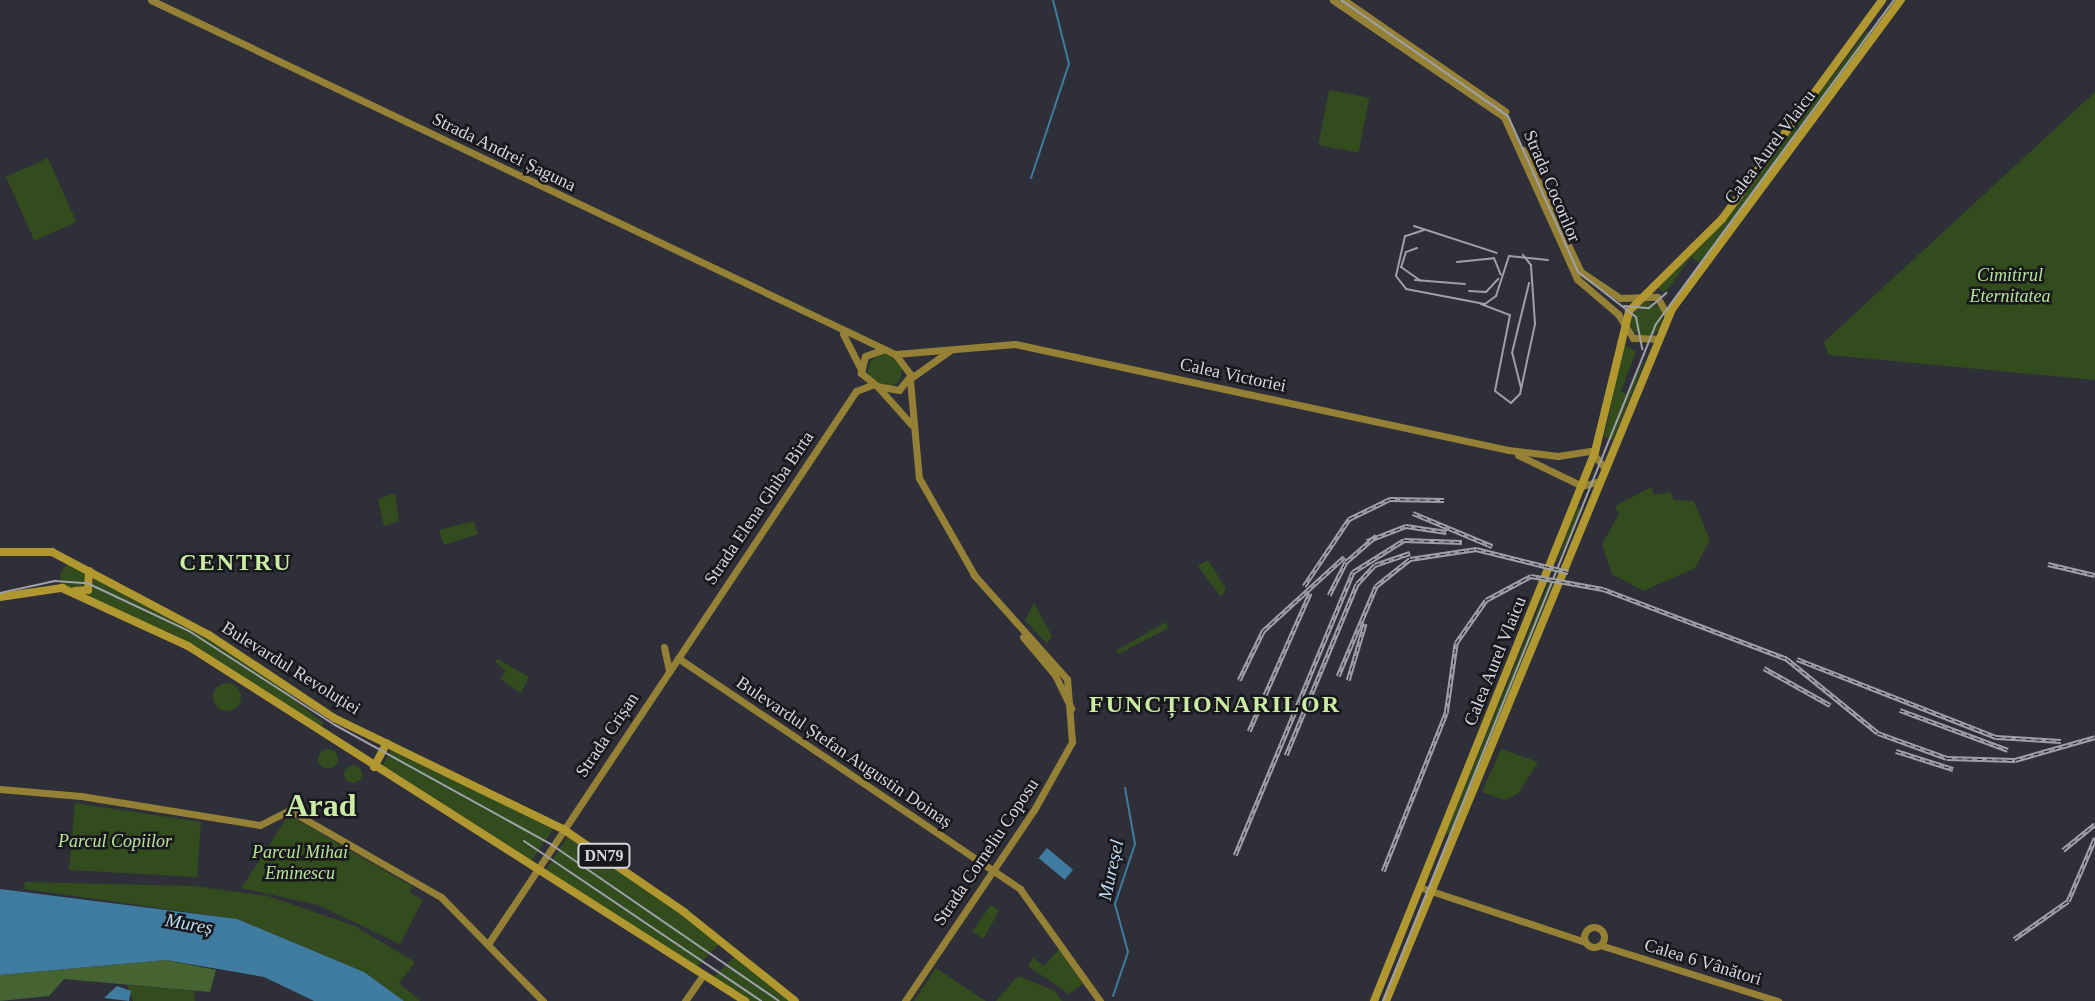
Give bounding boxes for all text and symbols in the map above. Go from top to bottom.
street label: Calea Aurel Vlaicu [1720,85,1820,209]
street label: Strada Andrei Șaguna [428,108,580,196]
street label: Strada Cocorilor [1519,127,1585,245]
park label: Cimitirul Eternitatea [1970,265,2050,308]
street label: Calea Victoriei [1178,353,1288,397]
street label: Strada Elena Ghiba Birta [700,427,818,589]
district label: CENTRU [180,549,292,577]
street label: Calea Aurel Vlaicu [1459,593,1531,729]
street label: Bulevardul Revoluției [218,617,364,719]
street label: Bulevardul Ștefan Augustin Doinaș [732,671,956,833]
street label: Strada Crișan [571,689,643,781]
district label: FUNCȚIONARILOR [1091,691,1339,719]
street label: Strada Corneliu Coposu [929,774,1043,930]
district label: Arad [285,786,357,824]
park label: Parcul Copiilor [58,830,172,852]
water label: Mureșel [1093,838,1129,902]
park label: Parcul Mihai Eminescu [252,842,348,884]
road number: DN79 [576,844,632,869]
water label: Mureș [163,909,215,939]
street label: Calea 6 Vânători [1642,934,1764,990]

